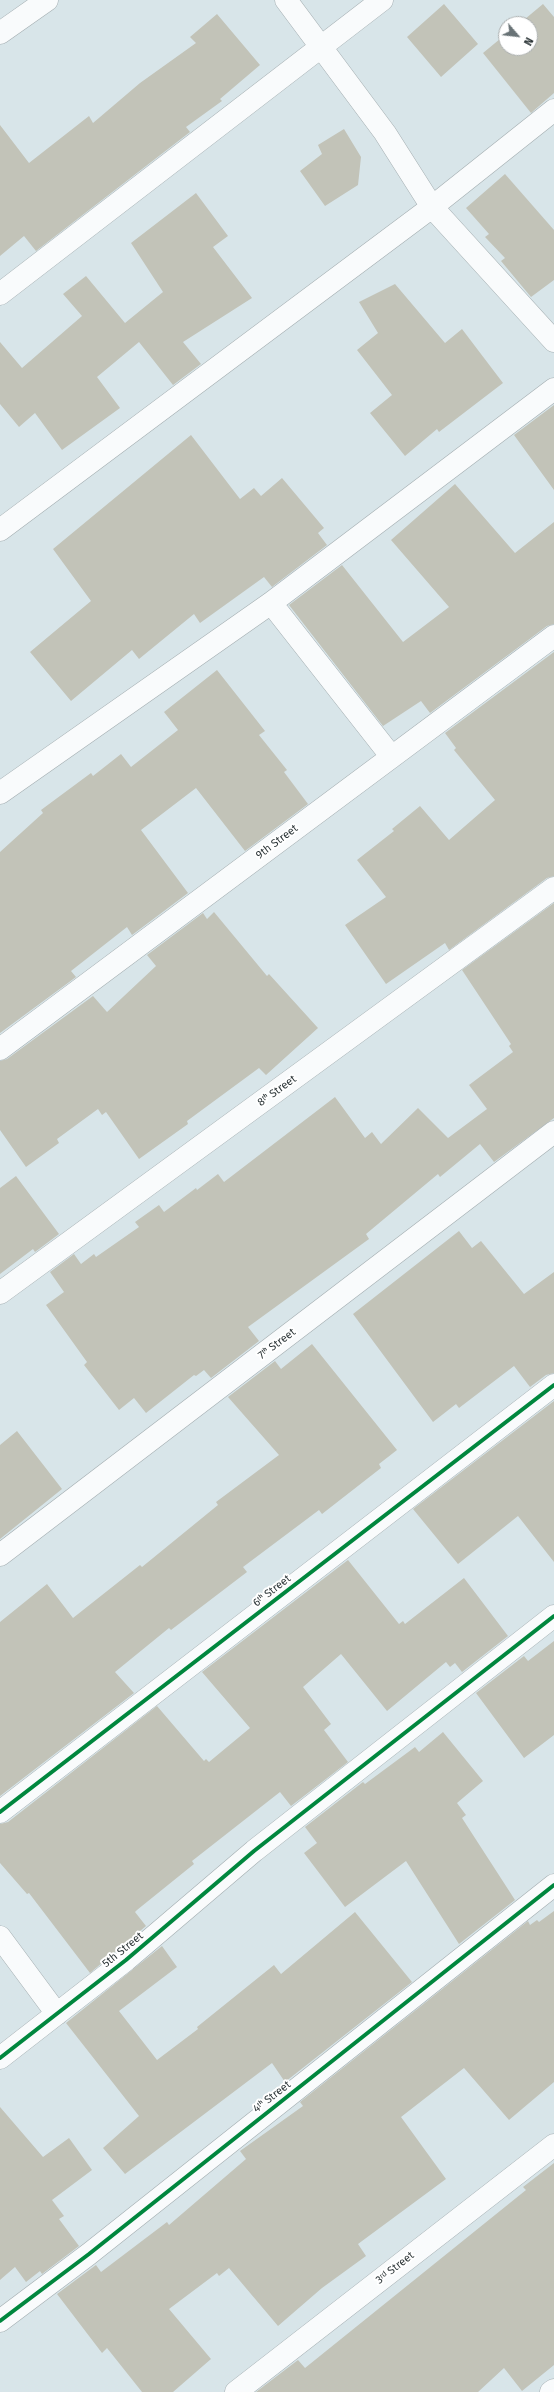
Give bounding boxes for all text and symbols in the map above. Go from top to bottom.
north arrow [498,16,538,56]
text: N [521,35,536,48]
street label: 9th Street [253,822,301,862]
street label: 8ᵗʰ Street [255,1073,299,1109]
street label: 7ᵗʰ Street [256,1326,298,1362]
street label: 6ᵗʰ Street [250,1572,294,1610]
street label: 5th Street [100,1930,146,1970]
street label: 4ᵗʰ Street [250,2078,294,2116]
street label: 3ʳᵈ Street [373,2249,417,2287]

